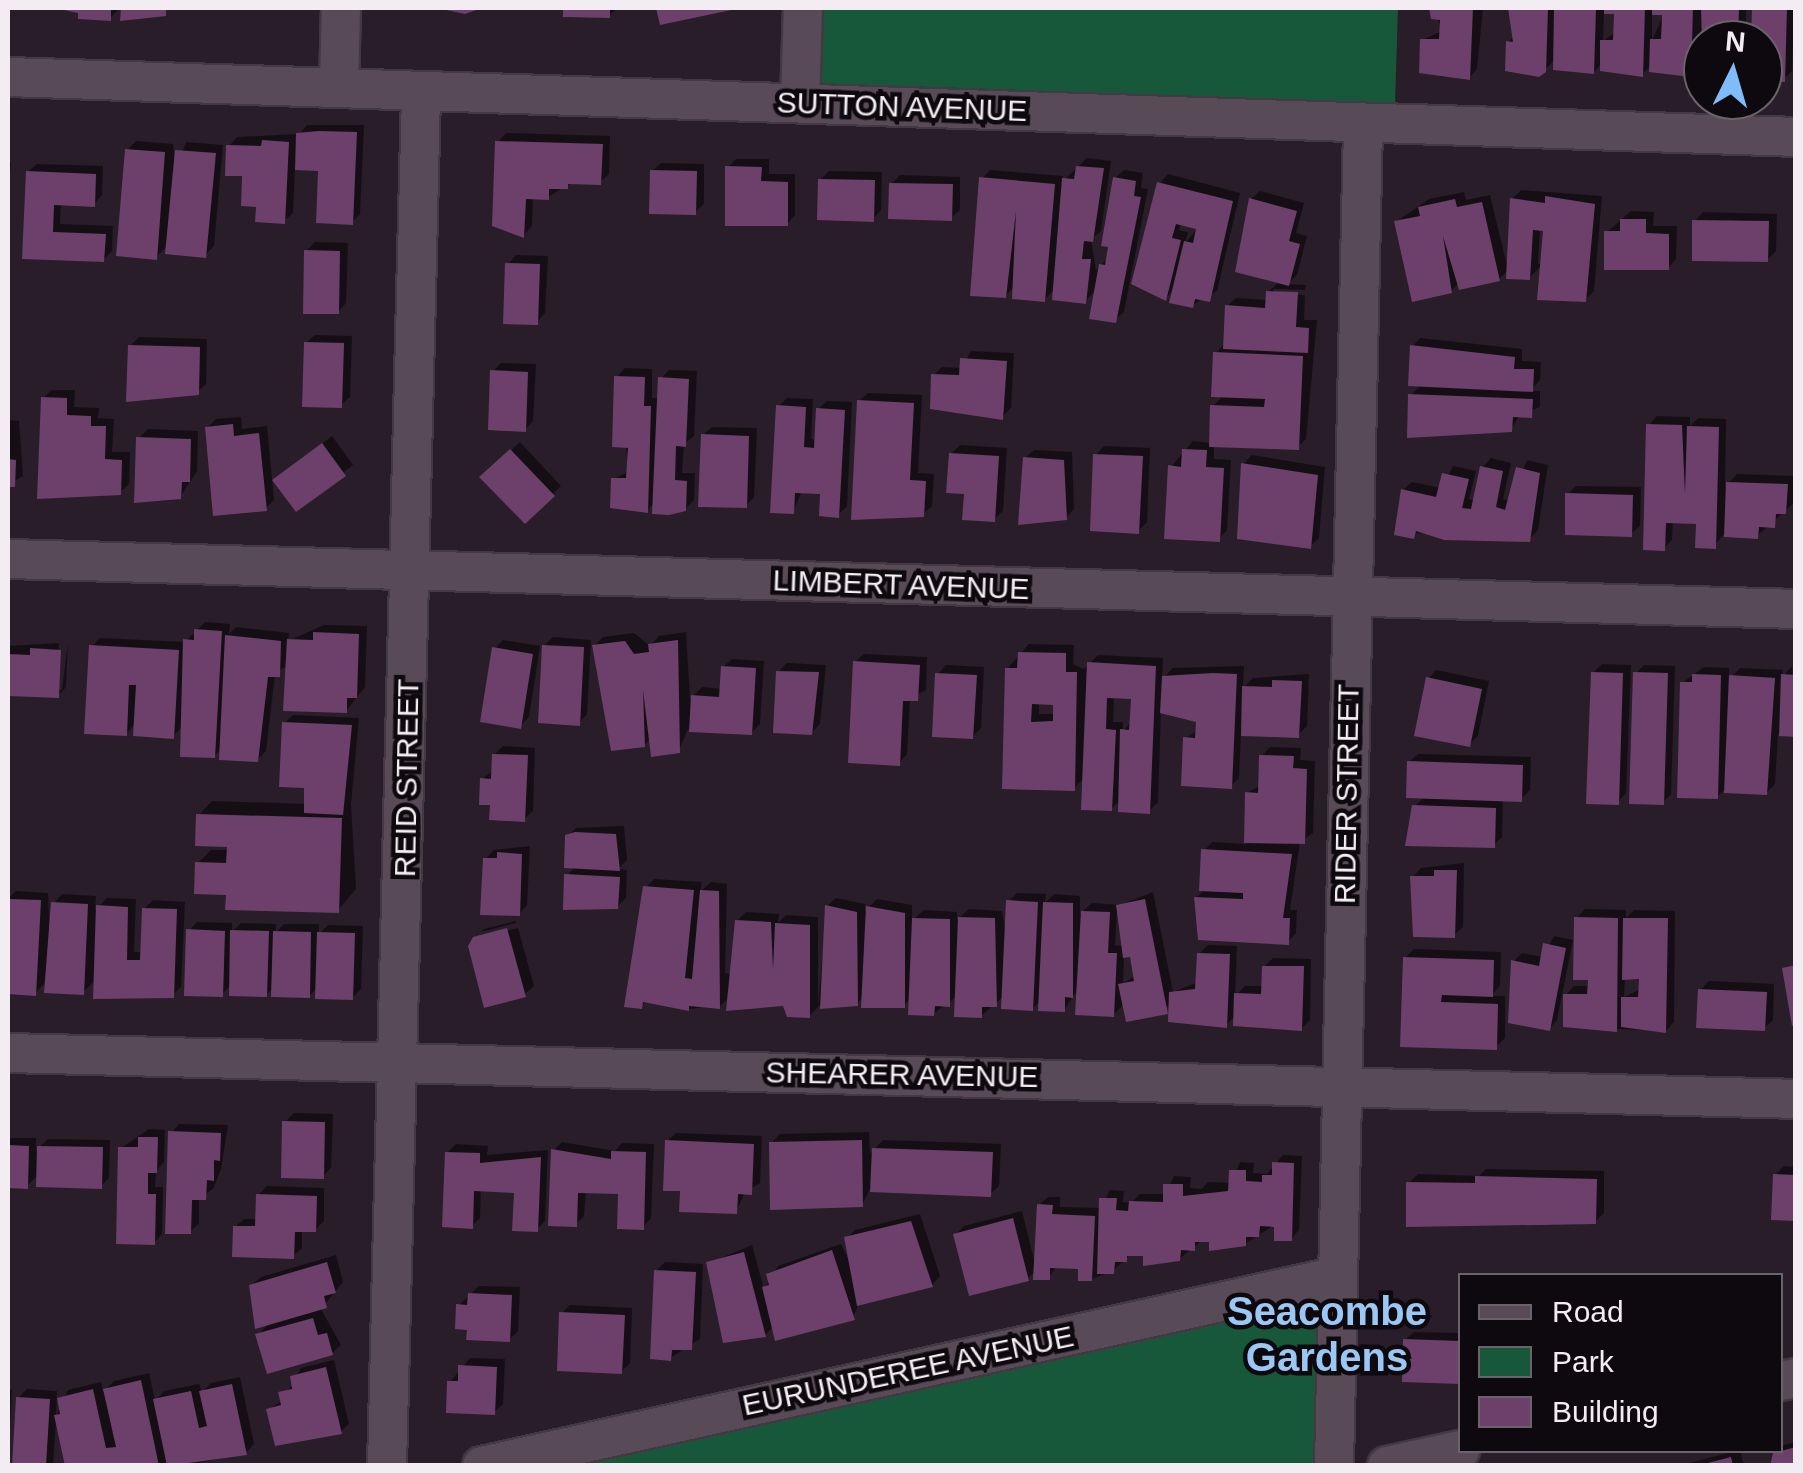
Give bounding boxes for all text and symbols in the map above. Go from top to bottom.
north arrow [1683,20,1783,120]
text: N [1724,25,1747,58]
street label: SUTTON AVENUE [775,85,1029,129]
street label: LIMBERT AVENUE [771,562,1031,608]
street label: REID STREET [387,679,427,877]
street label: RIDER STREET [1327,684,1367,904]
street label: SHEARER AVENUE [764,1055,1040,1095]
legend [1458,1273,1783,1453]
district label: Seacombe Gardens [1227,1287,1427,1381]
text: Road [1552,1295,1624,1328]
street label: EURUNDEREE AVENUE [738,1318,1078,1424]
text: Park [1552,1345,1614,1378]
text: Building [1552,1395,1659,1428]

